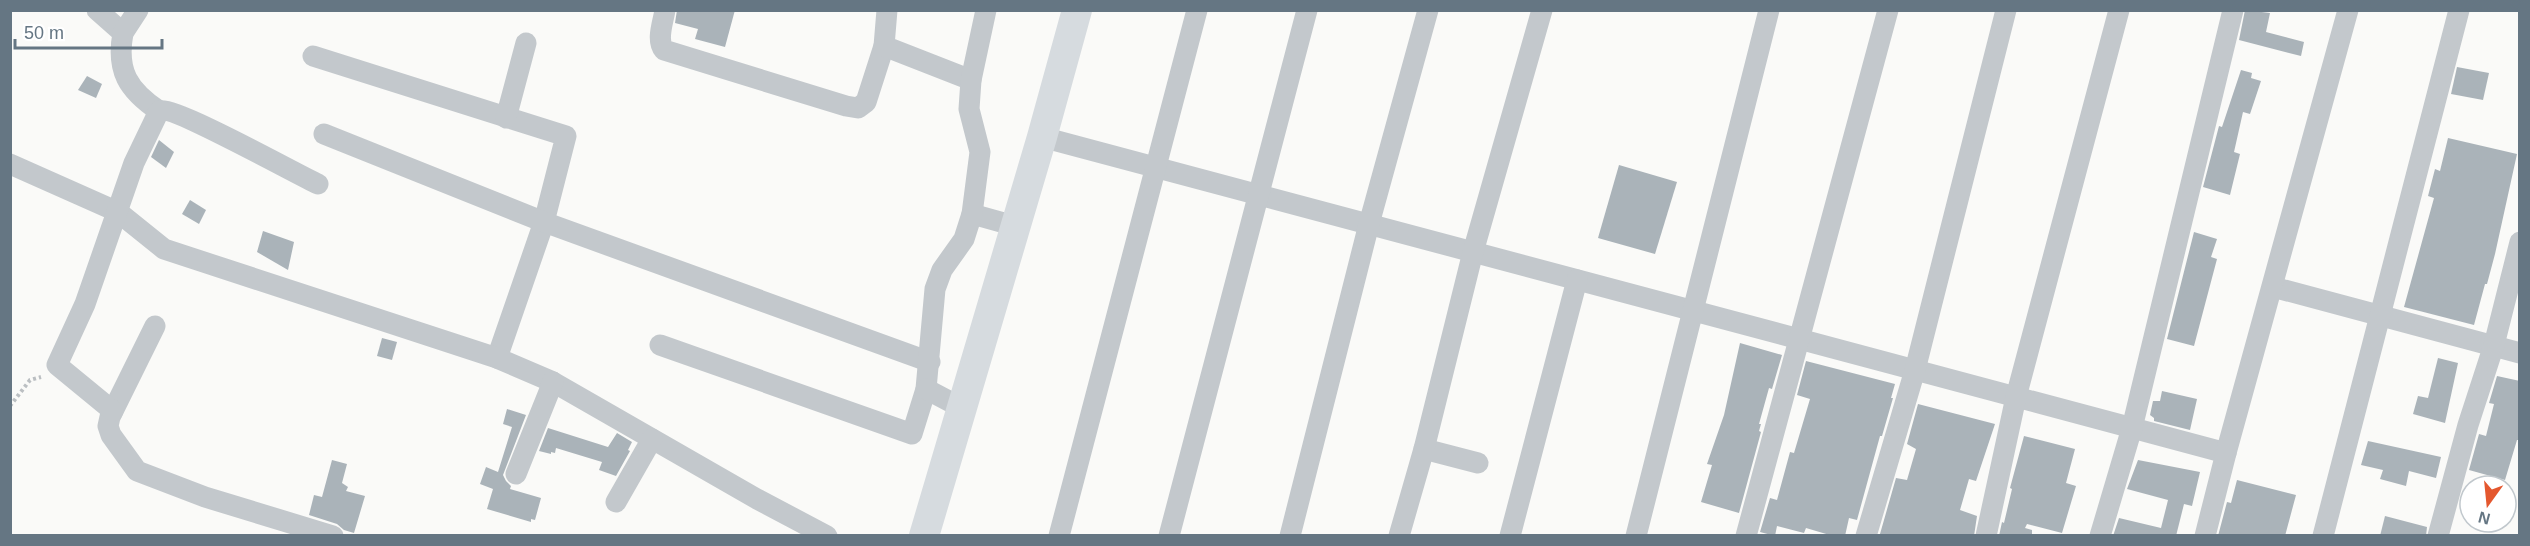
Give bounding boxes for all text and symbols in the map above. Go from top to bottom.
scale bar [15,12,162,50]
text: 50 m [24,23,64,43]
north arrow [2458,474,2518,534]
text: N [2476,508,2492,528]

